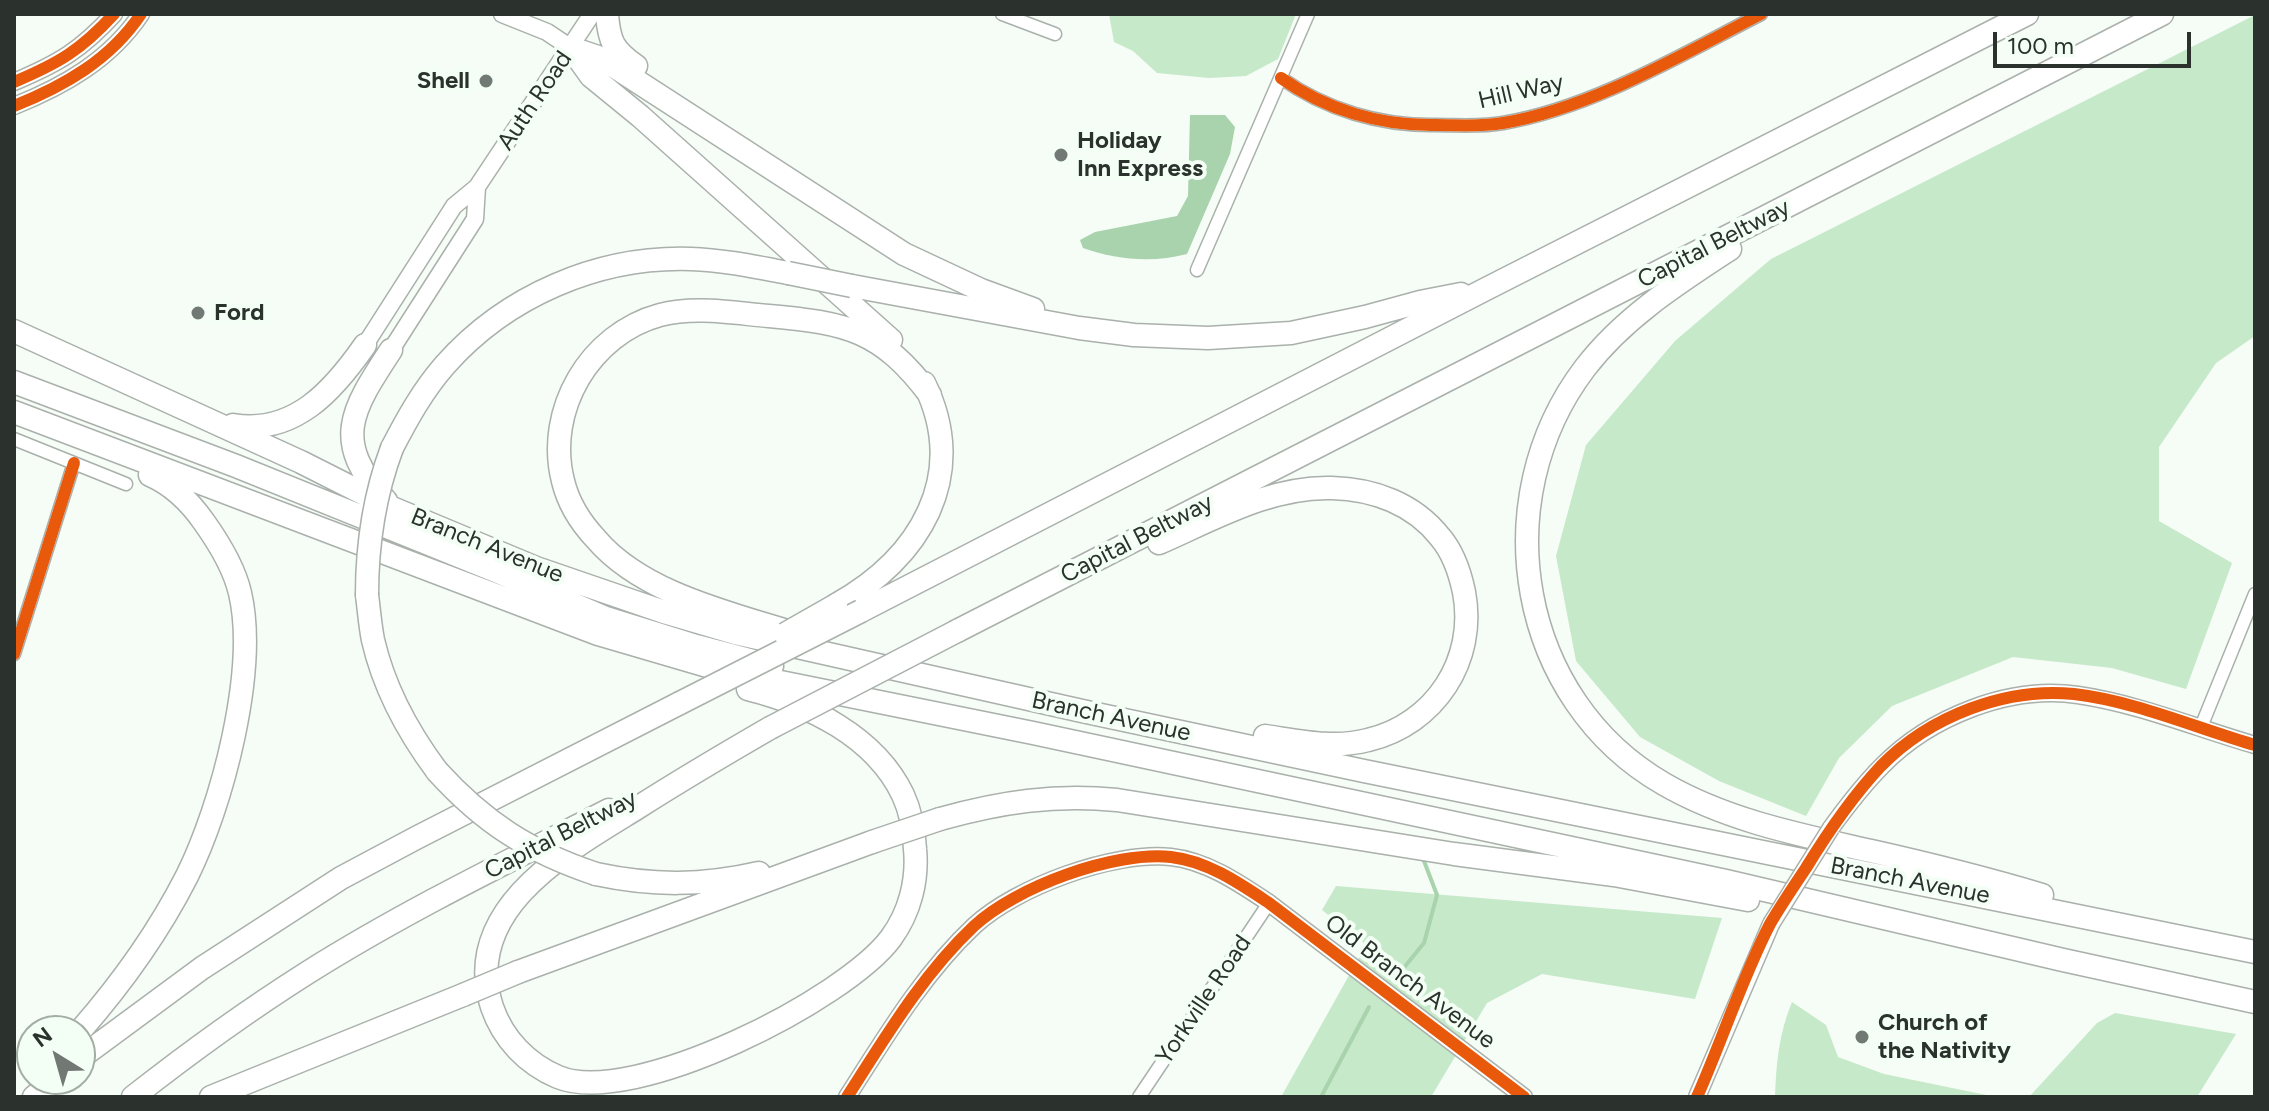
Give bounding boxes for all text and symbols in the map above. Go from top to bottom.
scale bar [1997,16,2195,66]
text: 100 m [2007,31,2074,60]
street label: Auth Road [491,46,579,156]
place label: Shell [417,67,470,95]
street label: Hill Way [1475,68,1567,116]
marker: Shell [477,72,495,90]
place label: Holiday Inn Express [1077,127,1203,183]
marker: Holiday Inn Express [1052,146,1070,164]
street label: Capital Beltway [1633,193,1795,295]
place label: Ford [214,299,264,327]
marker: Ford [189,304,207,322]
street label: Capital Beltway [1056,488,1218,590]
street label: Branch Avenue [407,502,567,590]
street label: Branch Avenue [1029,686,1193,748]
street label: Capital Beltway [480,784,642,886]
street label: Branch Avenue [1828,851,1992,911]
street label: Old Branch Avenue [1319,909,1501,1055]
street label: Yorkville Road [1150,930,1258,1070]
place label: Church of the Nativity [1878,1009,2011,1065]
north arrow [16,1015,96,1095]
text: N [28,1021,57,1053]
marker: Church of the Nativity [1853,1028,1871,1046]

